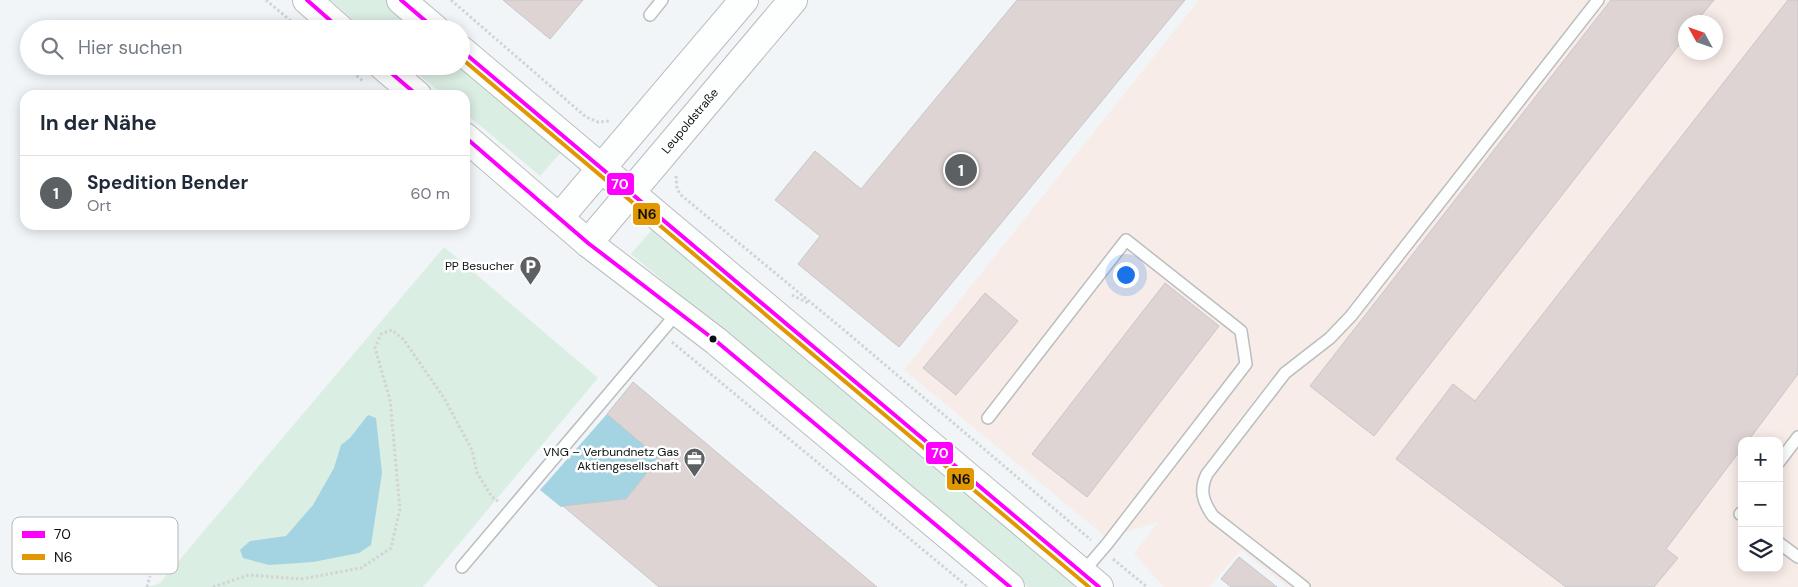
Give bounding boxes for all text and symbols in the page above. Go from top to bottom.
north arrow [1678,15,1723,60]
search box [20,20,470,75]
icon: search [38,34,66,62]
text: Hier suchen [78,35,182,60]
street label: Leupoldstraße [658,85,722,157]
text: In der Nähe [40,109,157,137]
pin: 1 [945,151,977,189]
text: Spedition Bender [87,170,248,195]
line badge: 70 [606,172,635,196]
text: 70 [611,175,629,193]
text: 1 [53,183,59,204]
text: 60 m [410,183,450,204]
text: Ort [87,195,112,216]
line badge: N6 [632,202,661,226]
text: N6 [637,205,657,223]
parking icon: PP Besucher [518,254,542,285]
place label: PP Besucher [445,258,515,274]
your location [1113,262,1139,288]
unlabelled marker [708,334,718,344]
map controls [1738,437,1783,572]
button: + [1738,437,1783,482]
line badge: 70 [925,441,954,465]
place label: VNG – Verbundnetz Gas Aktiengesellschaft [543,444,679,474]
text: 70 [931,444,949,462]
office icon: VNG – Verbundnetz Gas Aktiengesellschaft [683,447,707,478]
line badge: N6 [946,467,975,491]
text: N6 [951,470,971,488]
button: − [1738,482,1783,527]
legend [12,517,178,574]
text: 70 [54,525,71,543]
button: layers [1738,527,1783,572]
text: N6 [54,548,72,566]

